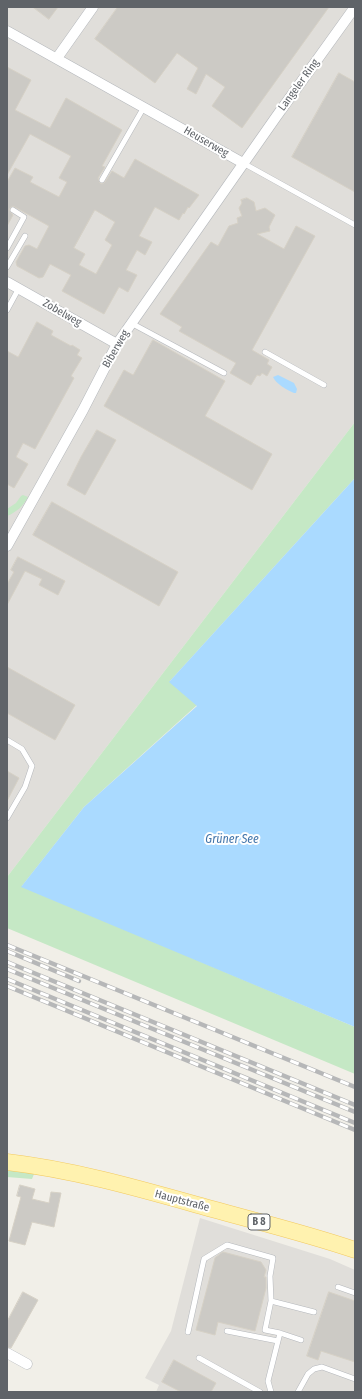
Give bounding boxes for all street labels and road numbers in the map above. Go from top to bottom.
street label: Langeler Ring [276,57,322,113]
street label: Heuserweg [181,124,231,160]
street label: Zobelweg [40,297,84,329]
street label: Biberweg [100,328,132,370]
street label: Hauptstraße [153,1187,211,1215]
road number: B 8 [248,1214,270,1230]

